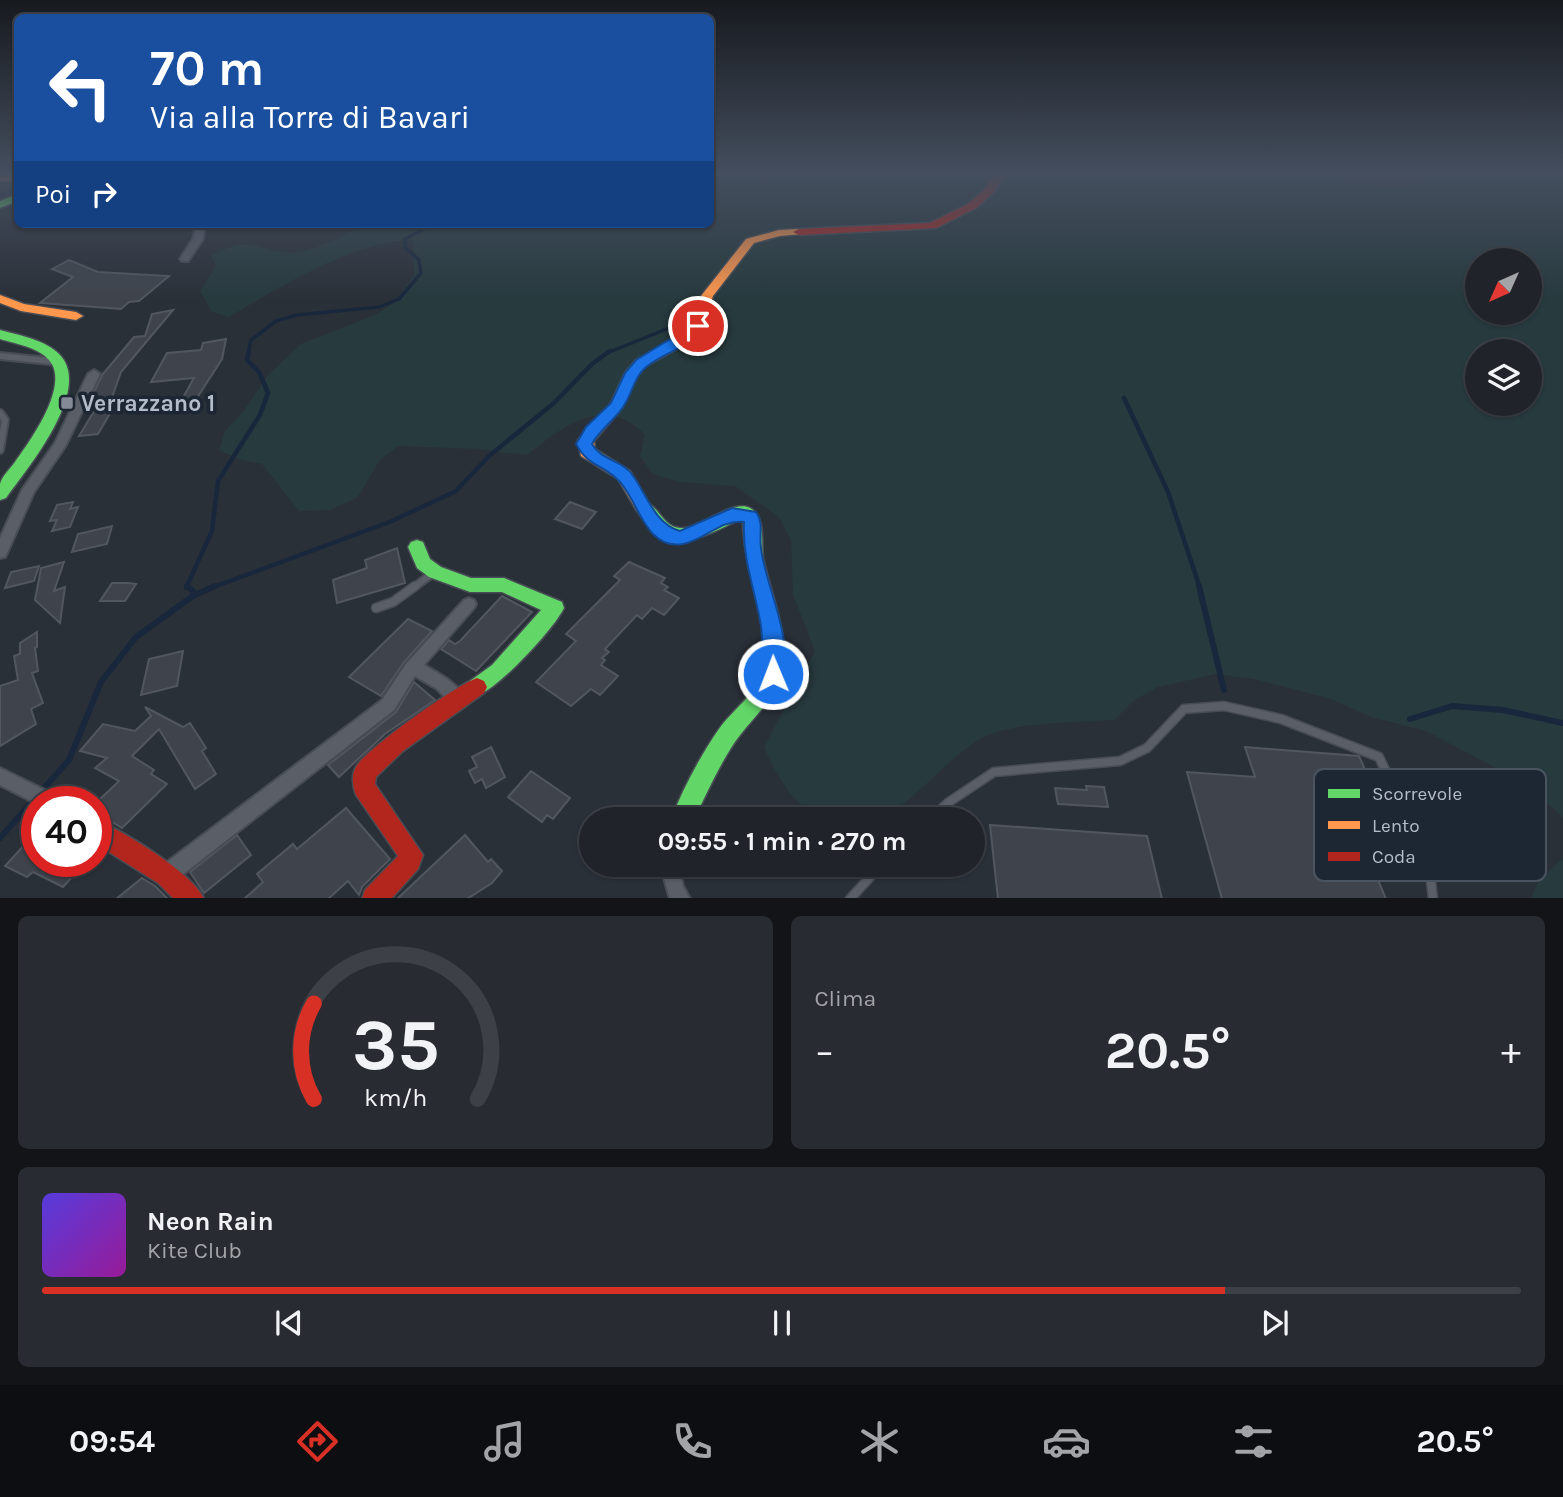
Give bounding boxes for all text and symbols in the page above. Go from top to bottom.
text: 70 m [150,40,264,97]
icon: left [35,42,126,133]
text: Via alla Torre di Bavari [150,99,470,136]
icon: right [85,175,123,213]
text: Poi [35,179,71,210]
north arrow [1465,248,1542,326]
map controls [1465,248,1542,416]
pin [668,296,728,356]
icon: arrive [679,307,717,345]
button: layers [1465,339,1542,416]
place label: Verrazzano 1 [81,390,215,417]
marker: Verrazzano 1 [59,395,75,411]
position arrow [736,637,810,711]
legend [1314,769,1546,881]
text: Scorrevole [1372,783,1462,805]
speed limit sign: 40 [21,786,112,877]
text: Lento [1372,815,1420,837]
text: 09:55 · 1 min · 270 m [658,826,906,857]
text: Coda [1372,846,1416,868]
text: Clima [815,985,876,1012]
text: 35 [351,1002,439,1087]
text: 20.5° [1105,1020,1231,1081]
text: − [815,1029,834,1074]
text: + [1501,1029,1521,1074]
text: km/h [364,1082,427,1111]
text: Neon Rain [147,1206,274,1237]
text: Kite Club [147,1237,242,1264]
icon: previous [270,1304,308,1342]
icon: pause [763,1304,801,1342]
icon: next [1256,1304,1294,1342]
icon: directions [293,1417,342,1466]
icon: music [480,1417,529,1466]
icon: phone [668,1417,717,1466]
icon: climate [855,1417,904,1466]
icon: car [1042,1417,1091,1466]
icon: filters [1229,1417,1278,1466]
text: 09:54 [69,1423,155,1460]
text: 20.5° [1416,1423,1494,1460]

